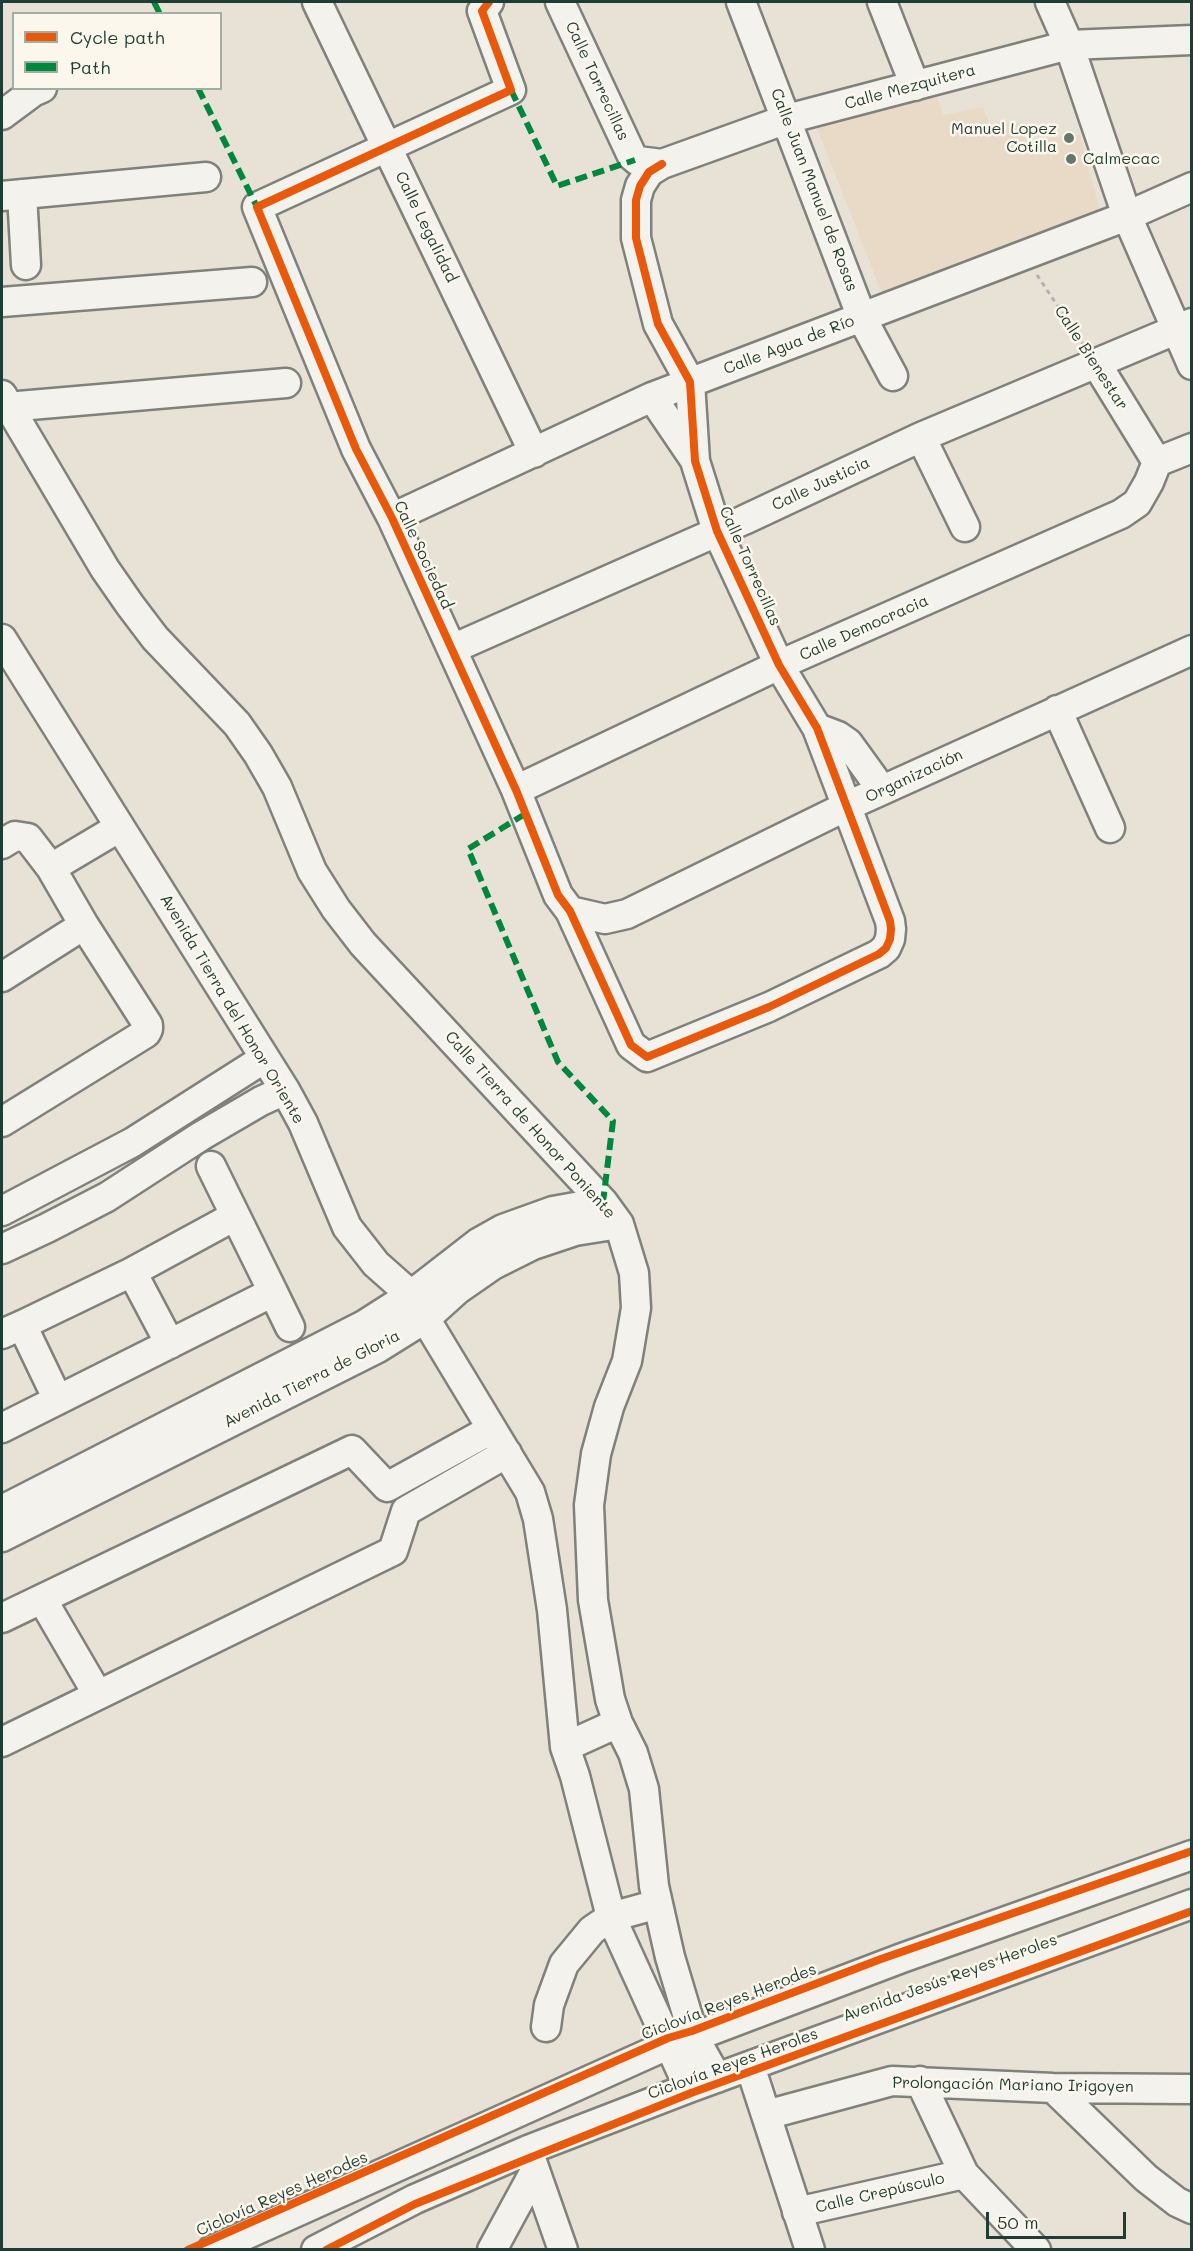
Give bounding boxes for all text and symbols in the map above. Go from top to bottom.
legend [12,12,222,90]
street label: Calle Torrecillas [561,19,633,143]
text: Cycle path [70,25,165,49]
text: Path [70,55,110,79]
street label: Calle Mezquitera [842,60,978,114]
street label: Calle Juan Manuel de Rosas [766,86,862,294]
place label: Manuel Lopez Cotilla [951,119,1057,157]
marker: Manuel Lopez Cotilla [1062,131,1076,145]
place label: Calmecac [1083,149,1160,169]
marker: Calmecac [1064,152,1078,166]
street label: Calle Legalidad [391,168,461,286]
street label: Calle Bienestar [1050,302,1132,414]
street label: Calle Agua de Río [721,311,857,379]
street label: Calle Justicia [769,453,873,515]
street label: Calle Sociedad [389,498,457,612]
street label: Calle Torrecillas [715,503,785,629]
street label: Calle Democracia [796,591,932,665]
street label: Organización [862,745,966,807]
street label: Avenida Tierra del Honor Oriente [156,891,308,1127]
street label: Calle Tierra de Honor Poniente [441,1027,619,1223]
street label: Avenida Tierra de Gloria [221,1326,403,1432]
street label: Avenida Jesús Reyes Heroles [840,1930,1060,2026]
street label: Ciclovía Reyes Herodes [639,1960,819,2044]
street label: Ciclovía Reyes Heroles [645,2024,821,2104]
street label: Prolongación Mariano Irigoyen [892,2073,1134,2097]
street label: Ciclovía Reyes Herodes [193,2147,371,2241]
street label: Calle Crepúsculo [814,2169,946,2217]
scale bar [989,2200,1128,2238]
text: 50 m [997,2210,1039,2234]

